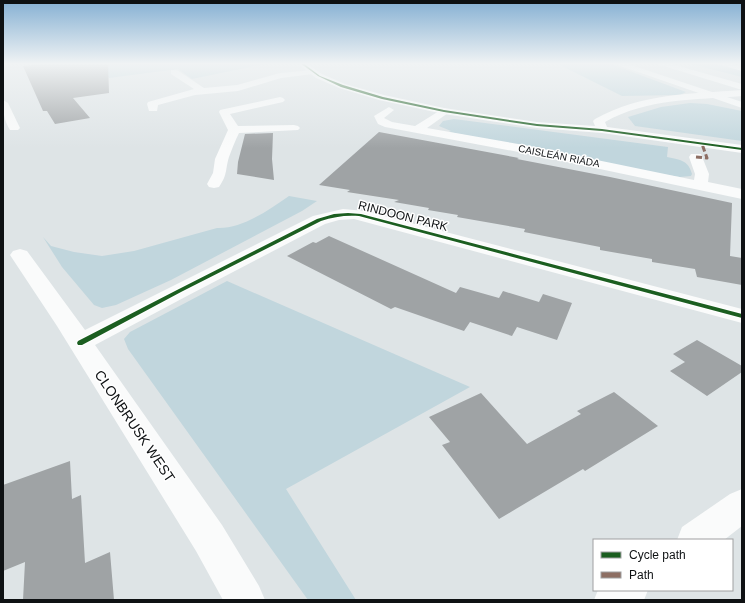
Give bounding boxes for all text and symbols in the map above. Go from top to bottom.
street label: CAISLEÁN RIÁDA [517,142,601,169]
street label: RINDOON PARK [357,198,449,234]
street label: CLONBRUSK WEST [92,367,179,485]
legend [593,539,733,591]
text: Cycle path [629,548,686,562]
text: Path [629,568,654,582]

